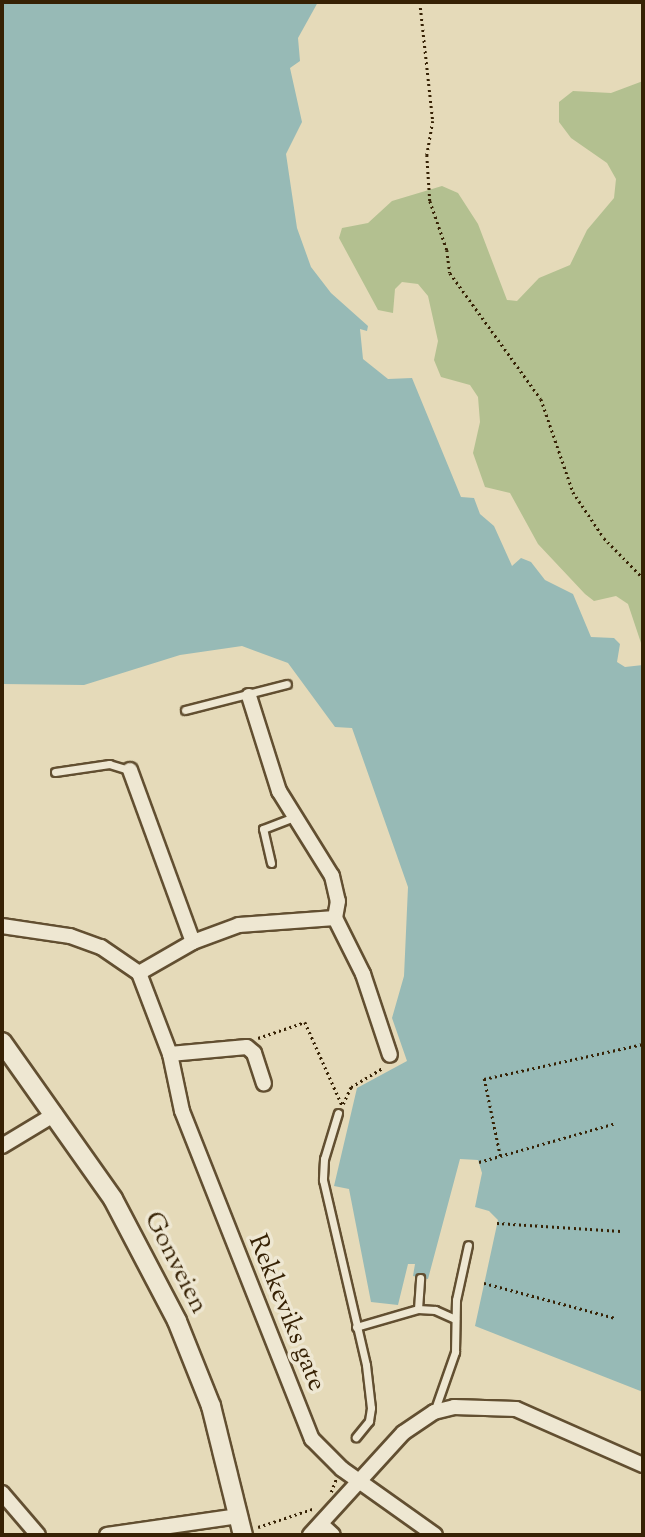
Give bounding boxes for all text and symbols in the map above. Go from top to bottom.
street label: Gonveien [136,1207,214,1319]
street label: Rekkeviks gate [240,1230,332,1396]

